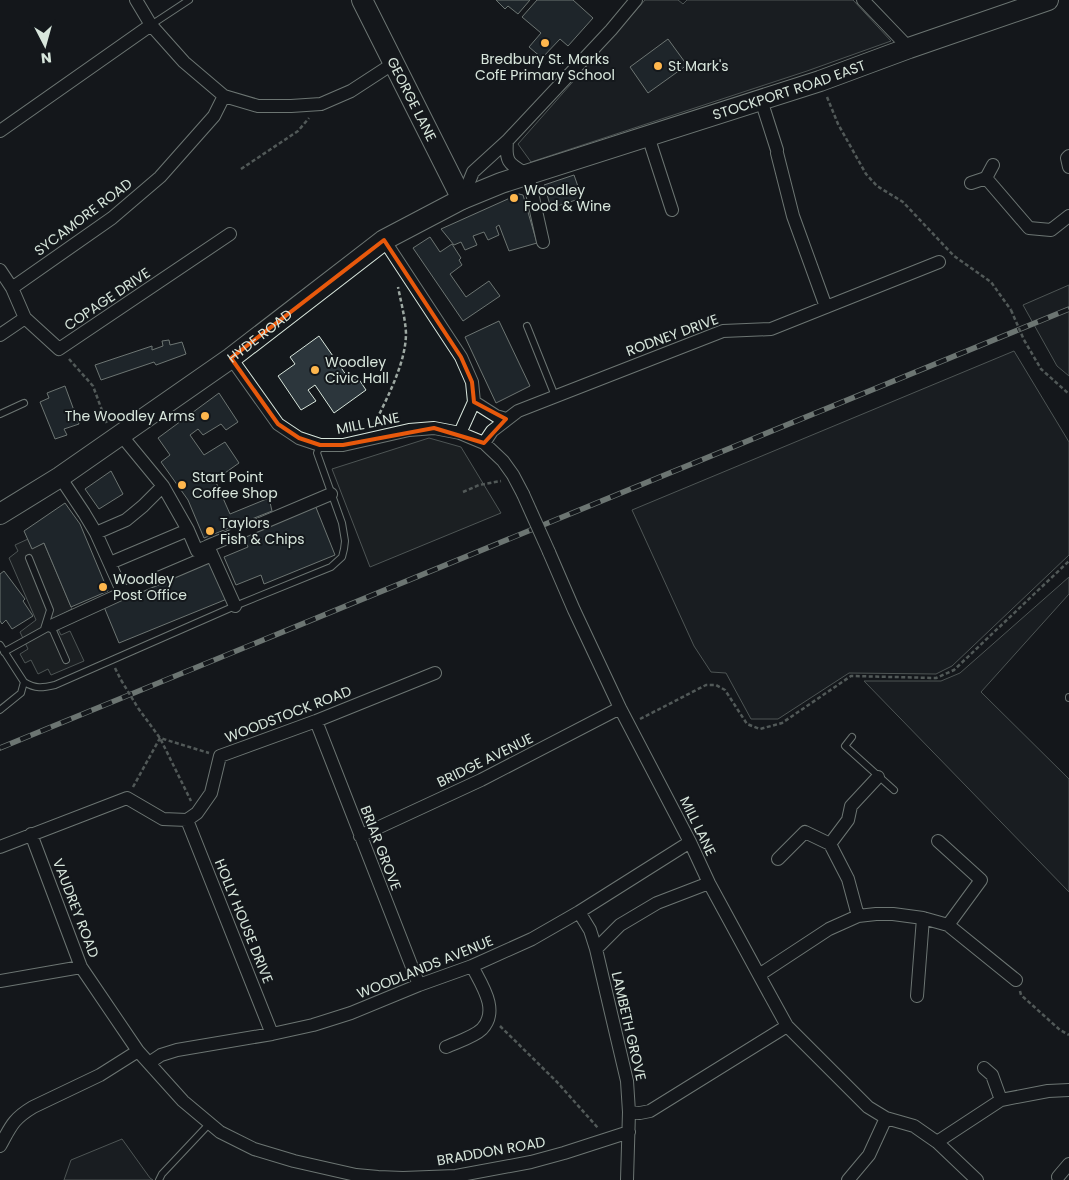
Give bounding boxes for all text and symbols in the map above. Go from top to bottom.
north arrow [20,20,70,70]
marker: Bredbury St. Marks CofE Primary School [539,37,551,49]
text: N [40,47,53,68]
place label: Bredbury St. Marks CofE Primary School [475,49,615,85]
street label: GEORGE LANE [382,54,441,145]
street label: STOCKPORT ROAD EAST [710,55,869,125]
place label: St Mark's [668,56,729,76]
marker: St Mark's [652,60,664,72]
street label: SYCAMORE ROAD [30,173,136,260]
place label: Woodley Food & Wine [524,180,611,216]
marker: Woodley Food & Wine [508,192,520,204]
street label: COPAGE DRIVE [60,263,154,335]
street label: HYDE ROAD [223,304,297,368]
street label: RODNEY DRIVE [623,309,721,361]
place label: Woodley Civic Hall [325,352,389,388]
marker: Woodley Civic Hall [309,364,321,376]
place label: The Woodley Arms [65,406,195,426]
street label: MILL LANE [335,407,401,439]
marker: The Woodley Arms [199,410,211,422]
place label: Start Point Coffee Shop [192,467,278,503]
marker: Start Point Coffee Shop [176,479,188,491]
place label: Taylors Fish & Chips [220,513,305,549]
marker: Taylors Fish & Chips [204,525,216,537]
place label: Woodley Post Office [113,569,187,605]
marker: Woodley Post Office [97,581,109,593]
street label: WOODSTOCK ROAD [222,681,354,747]
street label: BRIDGE AVENUE [434,728,536,792]
street label: MILL LANE [675,793,721,859]
street label: BRIAR GROVE [356,803,406,893]
street label: VAUDREY ROAD [48,856,104,961]
street label: HOLLY HOUSE DRIVE [210,856,278,986]
street label: WOODLANDS AVENUE [354,931,496,1003]
street label: LAMBETH GROVE [607,969,651,1083]
street label: BRADDON ROAD [435,1132,547,1170]

